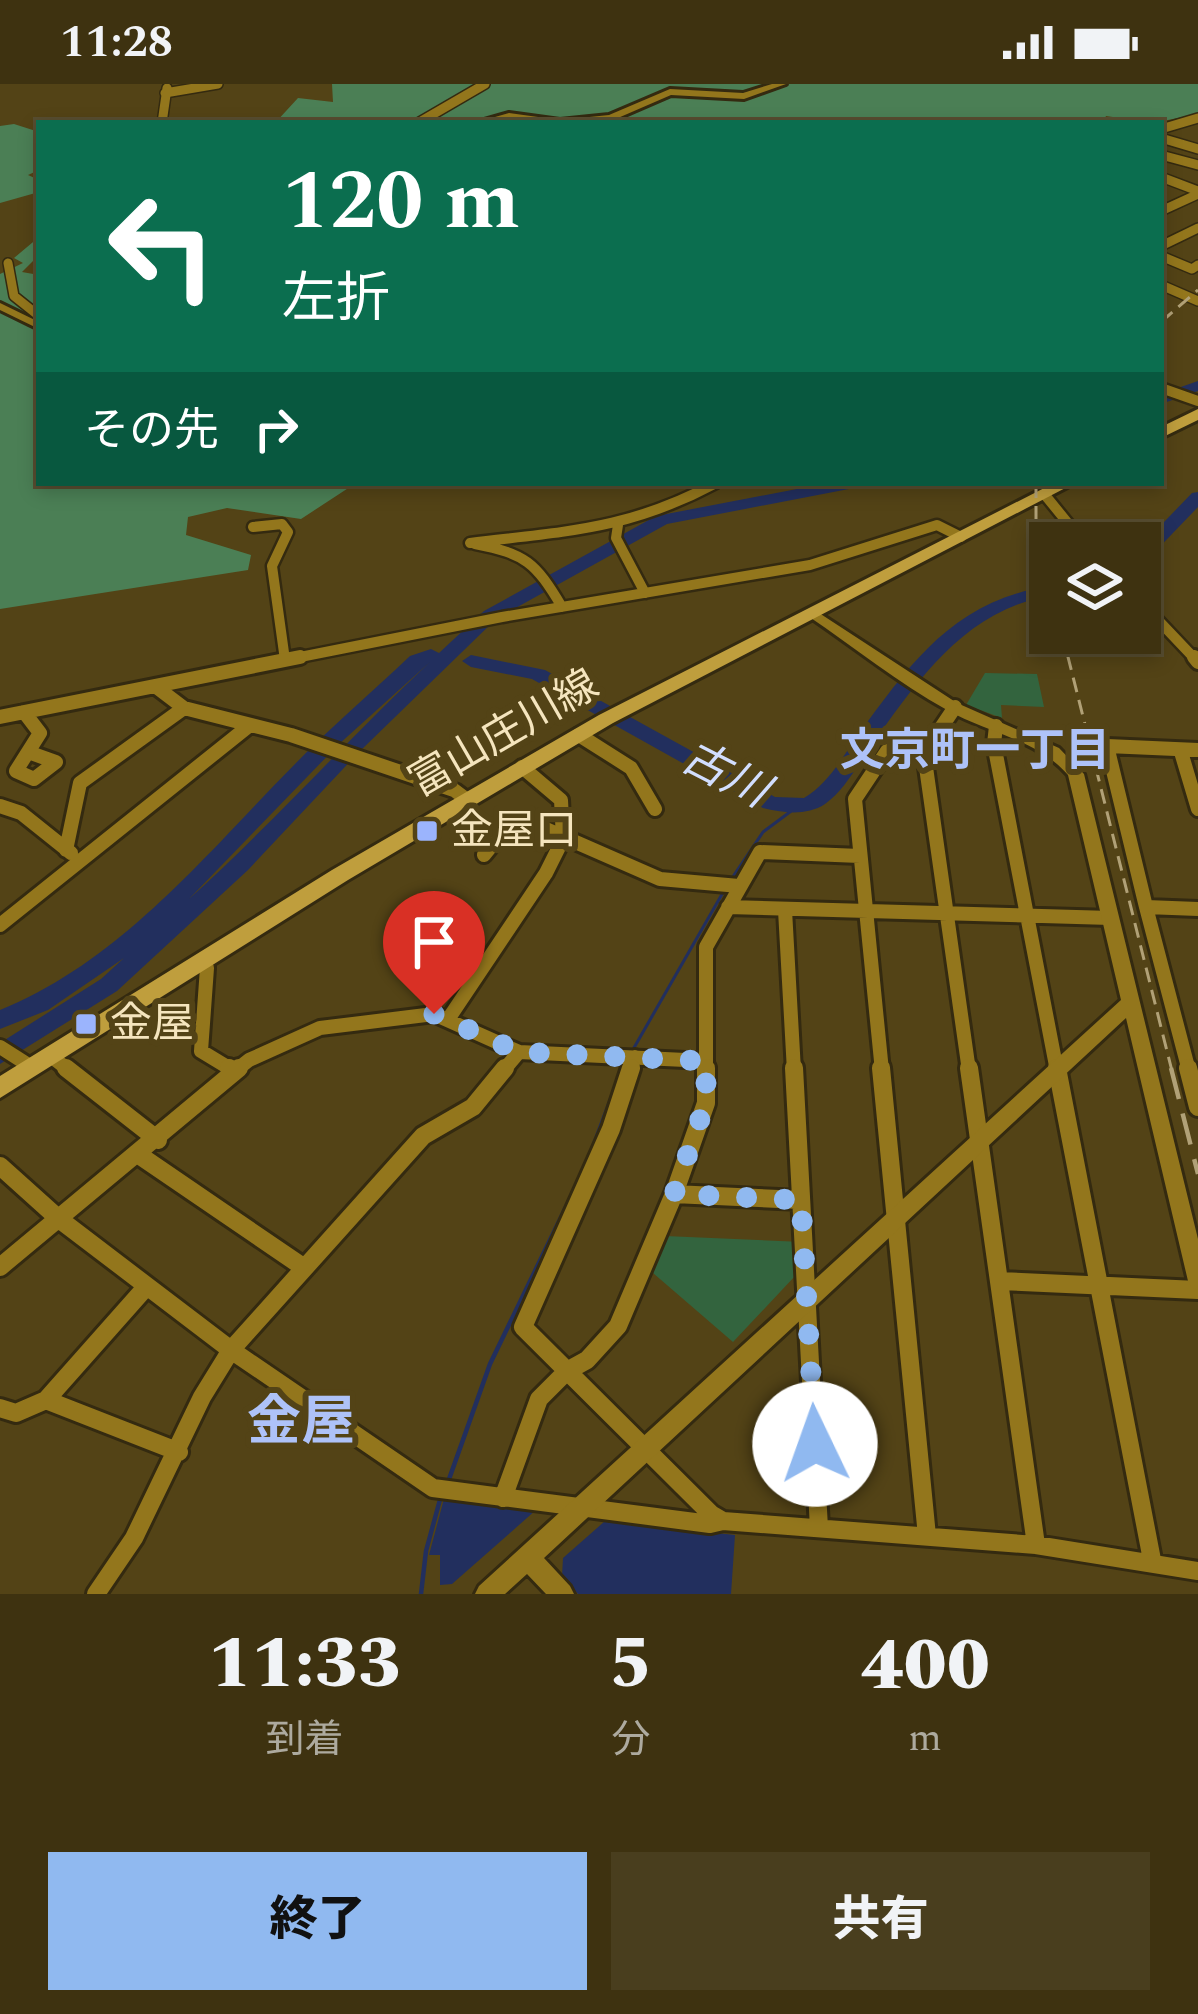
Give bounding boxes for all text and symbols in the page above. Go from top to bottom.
text: 11:28 [60,8,173,77]
text: 120 m [282,138,520,266]
icon: left [84,168,240,324]
text: 左折 [282,259,390,341]
icon: right [243,396,309,462]
text: その先 [84,397,219,466]
map controls [1029,522,1161,654]
button: layers [1029,522,1161,654]
street label: 富山庄川線 [397,654,611,814]
district label: 文京町一丁目 [840,717,1110,786]
water label: 古川 [669,724,784,828]
place label: 金屋口 [451,800,577,863]
marker: 金屋口 [414,818,440,844]
pin [383,891,485,1014]
icon: arrive [401,909,467,975]
place label: 金屋 [110,993,194,1056]
marker: 金屋 [73,1011,99,1037]
position arrow [752,1381,878,1507]
district label: 金屋 [247,1382,355,1464]
text: 11:33 [208,1610,401,1719]
text: 5 [609,1610,652,1719]
text: 400 [860,1612,990,1721]
text: m [908,1709,942,1768]
text: 到着 [266,1711,344,1770]
text: 分 [611,1711,650,1770]
button: 終了 [48,1852,587,1990]
button: 共有 [611,1852,1150,1990]

